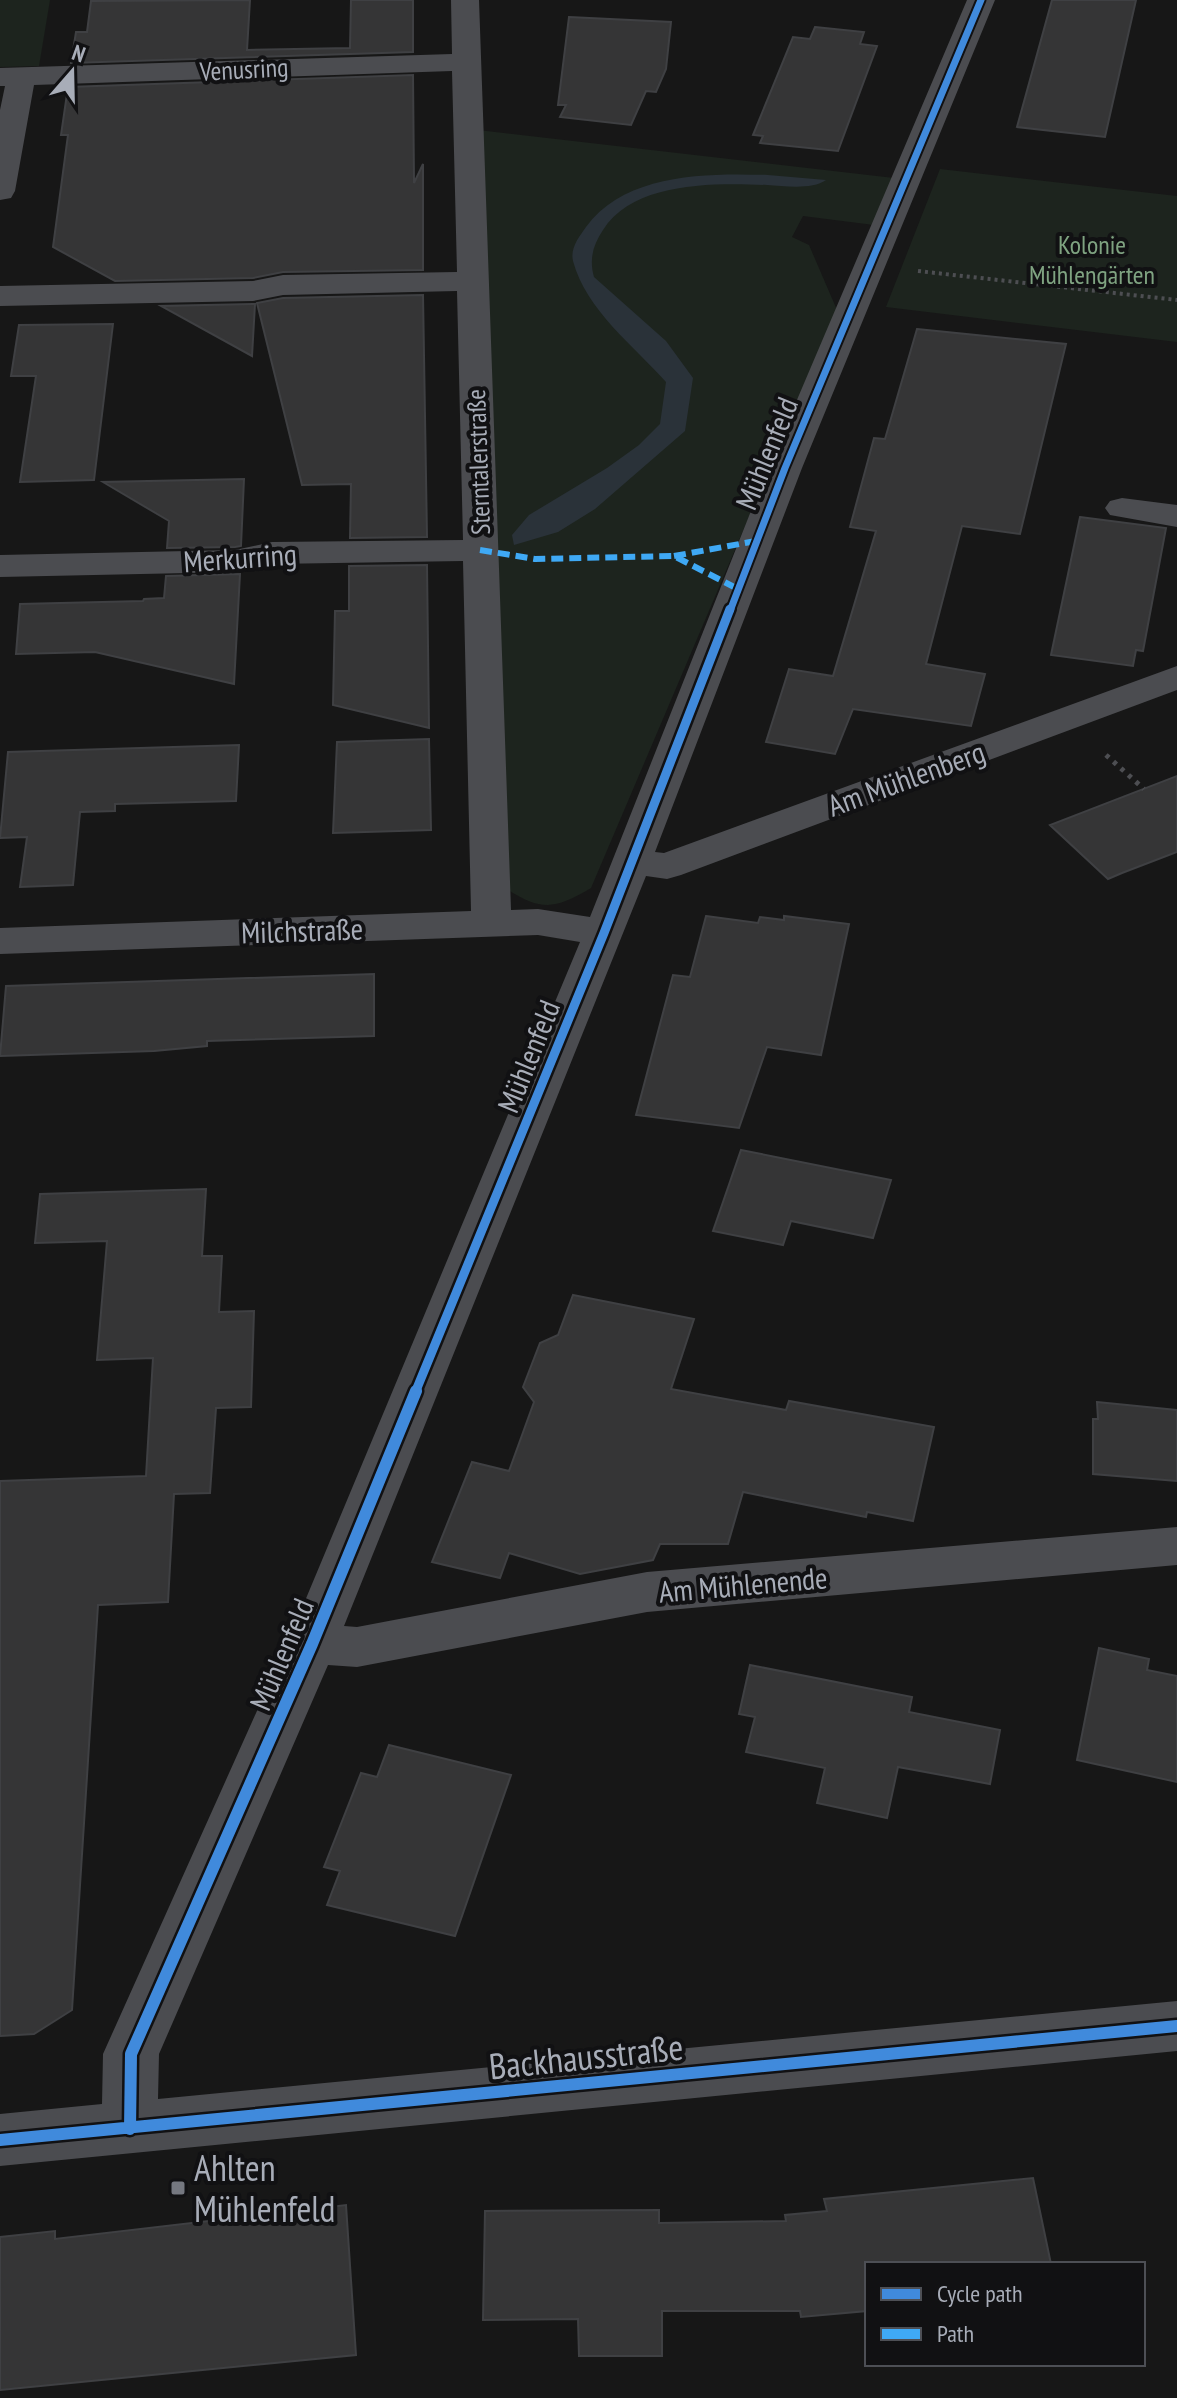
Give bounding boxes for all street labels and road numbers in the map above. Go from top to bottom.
street label: Venusring [198,50,289,88]
street label: Sterntalerstraße [459,389,497,535]
street label: Mühlenfeld [726,391,806,515]
street label: Merkurring [182,534,298,580]
street label: Am Mühlenberg [822,732,990,824]
street label: Milchstraße [240,908,364,952]
street label: Mühlenfeld [488,994,568,1118]
street label: Am Mühlenende [657,1557,829,1611]
street label: Mühlenfeld [240,1592,322,1716]
street label: Backhausstraße [487,2022,685,2090]

